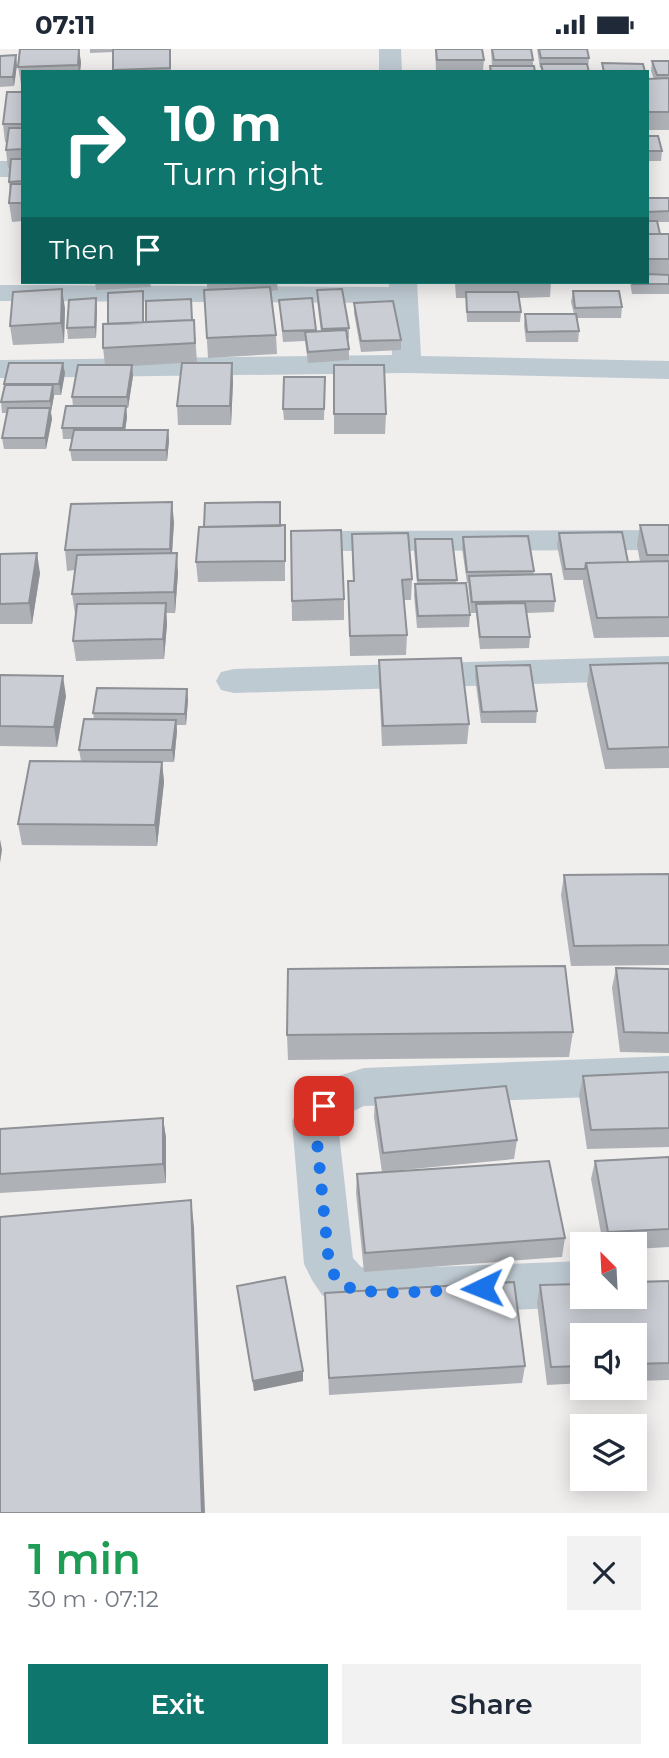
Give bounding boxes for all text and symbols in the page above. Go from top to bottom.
text: 07:11 [35,9,95,41]
text: 10 m [164,94,282,153]
icon: right [49,98,140,189]
text: Turn right [164,154,324,193]
icon: arrive [129,231,167,269]
text: Then [49,234,115,266]
pin [294,1076,354,1136]
icon: arrive [305,1087,343,1125]
north arrow [570,1232,648,1309]
map controls [570,1232,647,1491]
position arrow [445,1251,519,1325]
button: sound [570,1323,647,1400]
button: layers [570,1414,647,1491]
text: 1 min [28,1533,141,1585]
button: close [567,1536,641,1610]
text: 30 m · 07:12 [28,1585,159,1613]
button: Exit [28,1664,328,1744]
button: Share [342,1664,641,1744]

